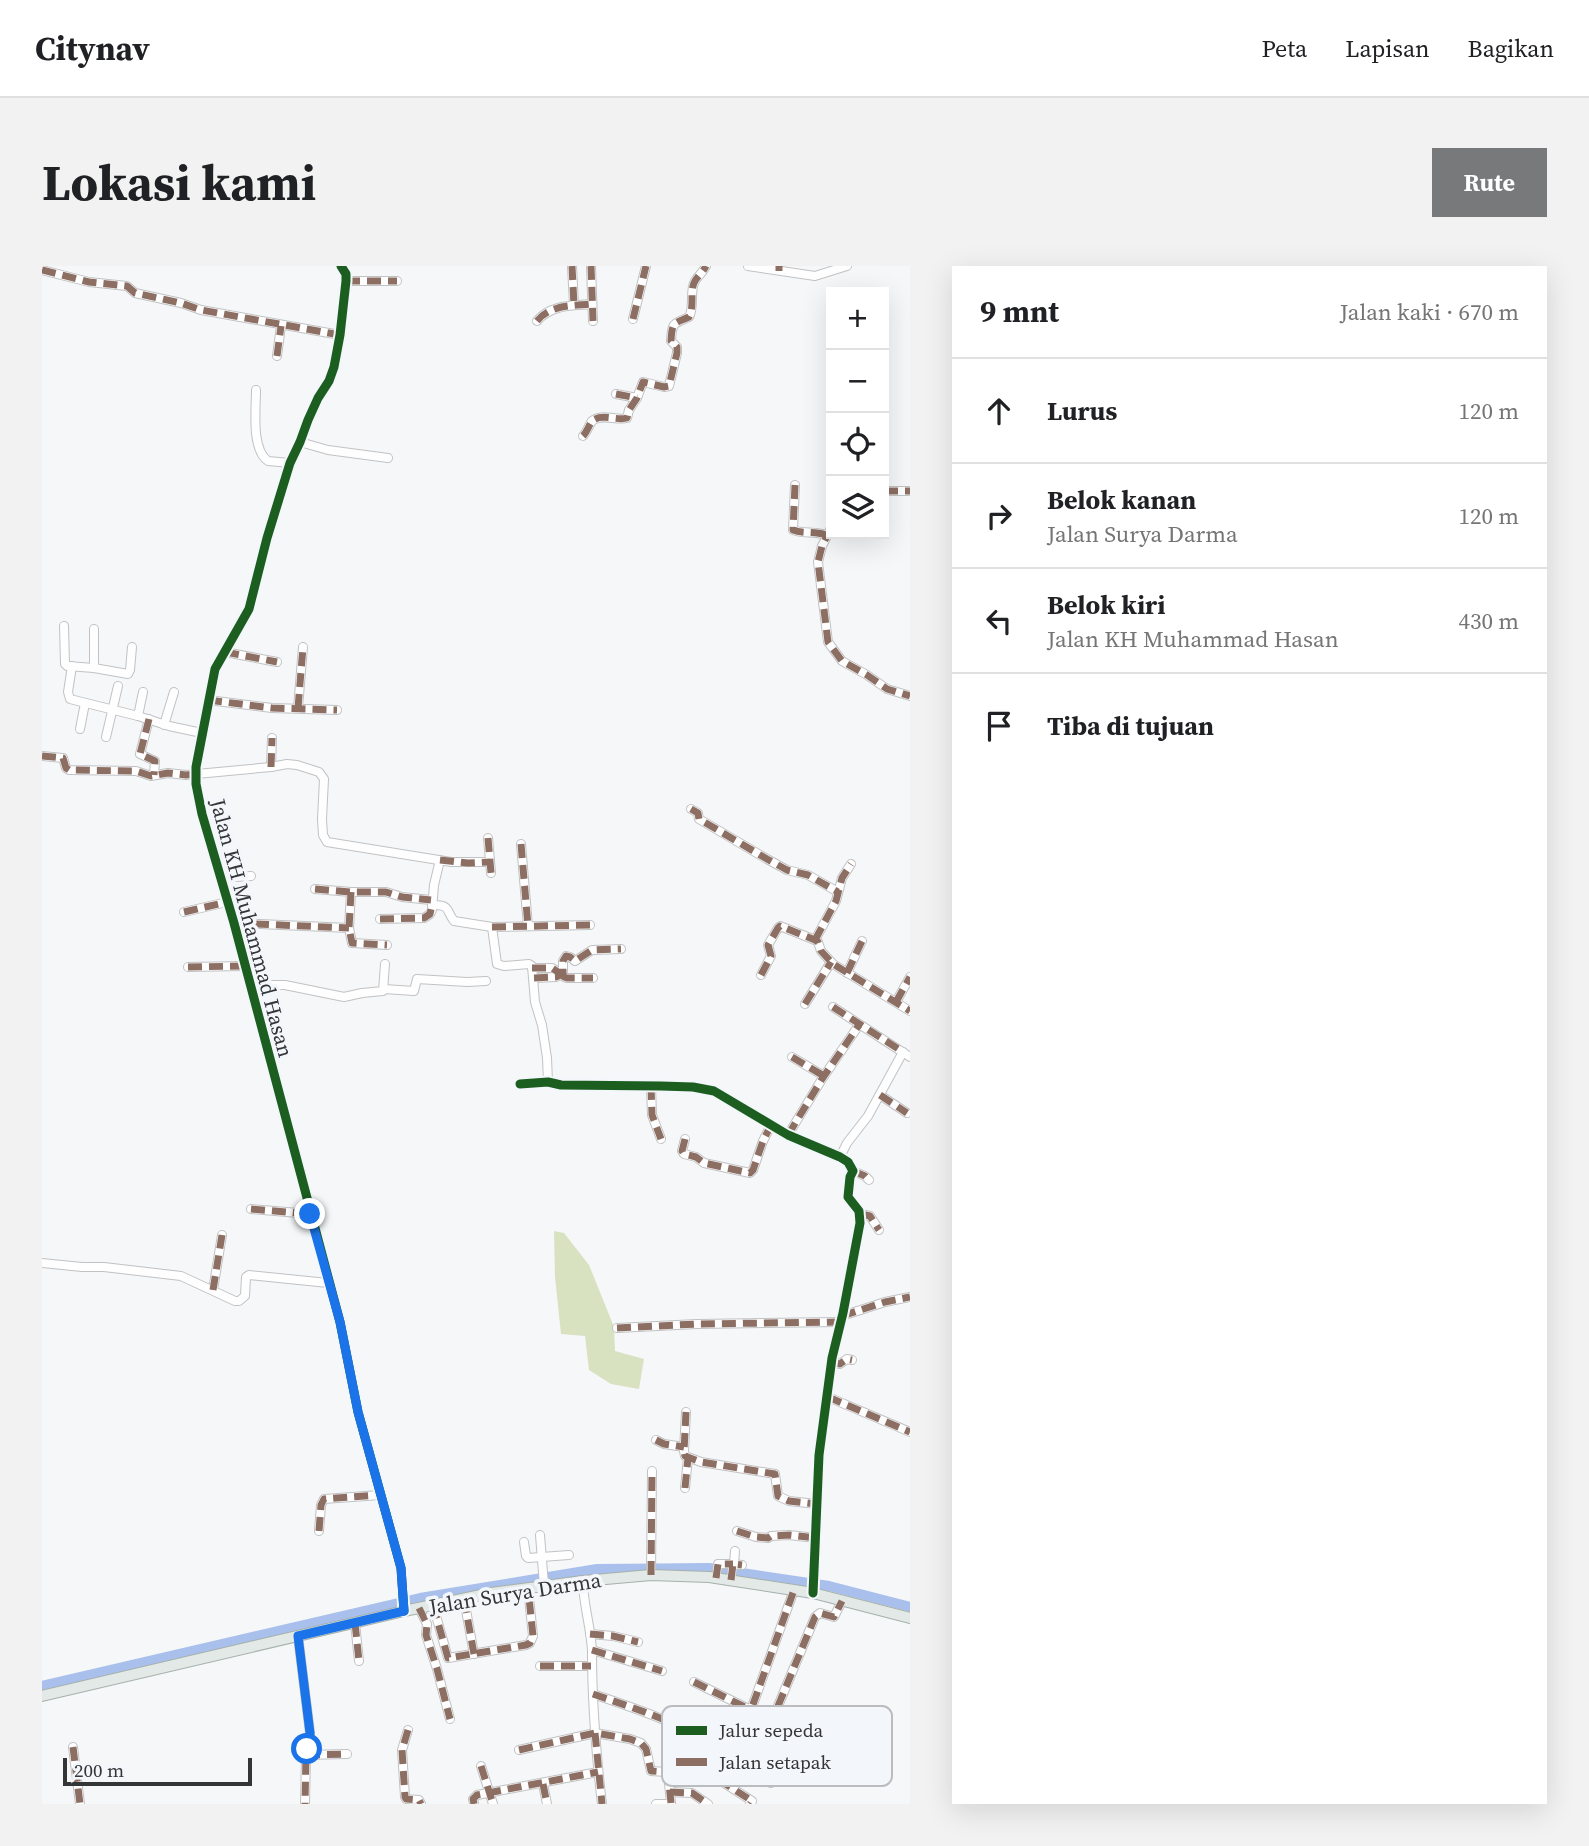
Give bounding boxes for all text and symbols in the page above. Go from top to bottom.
text: Citynav [35,26,150,71]
text: Peta [1261,32,1307,65]
text: Lapisan [1345,32,1430,65]
text: Bagikan [1468,32,1554,65]
button: Rute [1432,148,1547,217]
text: Lokasi kami [42,149,316,216]
map controls [826,287,889,539]
button: + [826,287,889,350]
text: 9 mnt [980,291,1059,332]
text: Jalan kaki · 670 m [1340,296,1519,328]
button: − [826,350,889,413]
icon: ahead [980,392,1018,430]
text: Lurus [1047,393,1117,429]
text: 120 m [1458,395,1519,427]
button: locate [826,413,889,476]
button: layers [826,476,889,539]
text: Belok kanan [1047,482,1196,518]
icon: right [980,497,1018,535]
text: 120 m [1458,500,1519,532]
text: Jalan Surya Darma [1047,518,1238,550]
text: Belok kiri [1047,587,1165,623]
icon: left [980,602,1018,640]
text: 430 m [1458,605,1519,637]
text: Jalan KH Muhammad Hasan [1047,623,1339,655]
icon: arrive [980,707,1018,745]
text: Tiba di tujuan [1047,708,1214,744]
street label: Jalan KH Muhammad Hasan [203,795,301,1061]
route end [294,1198,325,1229]
street label: Jalan Surya Darma [426,1565,604,1621]
legend [662,1706,892,1786]
text: Jalur sepeda [718,1717,823,1743]
route start [291,1733,322,1764]
text: Jalan setapak [718,1749,831,1775]
scale bar [63,1755,252,1787]
text: 200 m [74,1757,124,1783]

